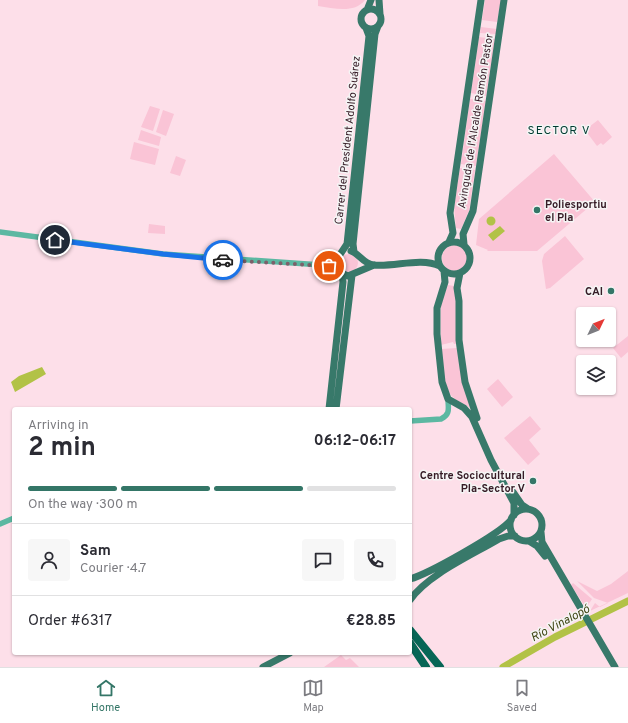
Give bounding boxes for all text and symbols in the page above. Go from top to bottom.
street label: Avinguda de l'Alcalde Ramón Pastor [455,32,497,210]
street label: Carrer del President Adolfo Suárez [332,55,364,225]
district label: SECTOR V [528,123,590,139]
place label: Poliesportiu el Pla [545,198,607,225]
marker: Poliesportiu el Pla [532,205,542,215]
pin [38,223,72,257]
icon: home [44,229,66,251]
courier [203,240,243,280]
icon: car [212,249,234,271]
pin [312,249,346,283]
icon: bag [318,255,340,277]
place label: CAI [585,285,603,299]
marker: CAI [606,286,616,296]
north arrow [576,307,616,347]
map controls [576,307,616,395]
button: layers [576,355,616,395]
text: Arriving in [28,418,89,434]
text: 2 min [28,432,96,465]
text: 06:12–06:17 [314,432,396,451]
place label: Centre Sociocultural Pla-Sector V [420,469,525,496]
marker: Centre Sociocultural Pla-Sector V [528,476,538,486]
text: On the way · 300 m [28,497,137,513]
button: person [28,539,70,581]
button: chat [302,539,344,581]
button: phone [354,539,396,581]
text: Sam [80,542,111,561]
text: Courier · 4.7 [80,561,146,577]
water label: Río Vinalopó [528,601,593,646]
text: Order #6317 [28,612,112,631]
text: €28.85 [346,612,396,631]
tab: Home [91,677,120,715]
tab: Map [302,677,324,715]
tab: Saved [507,677,537,715]

